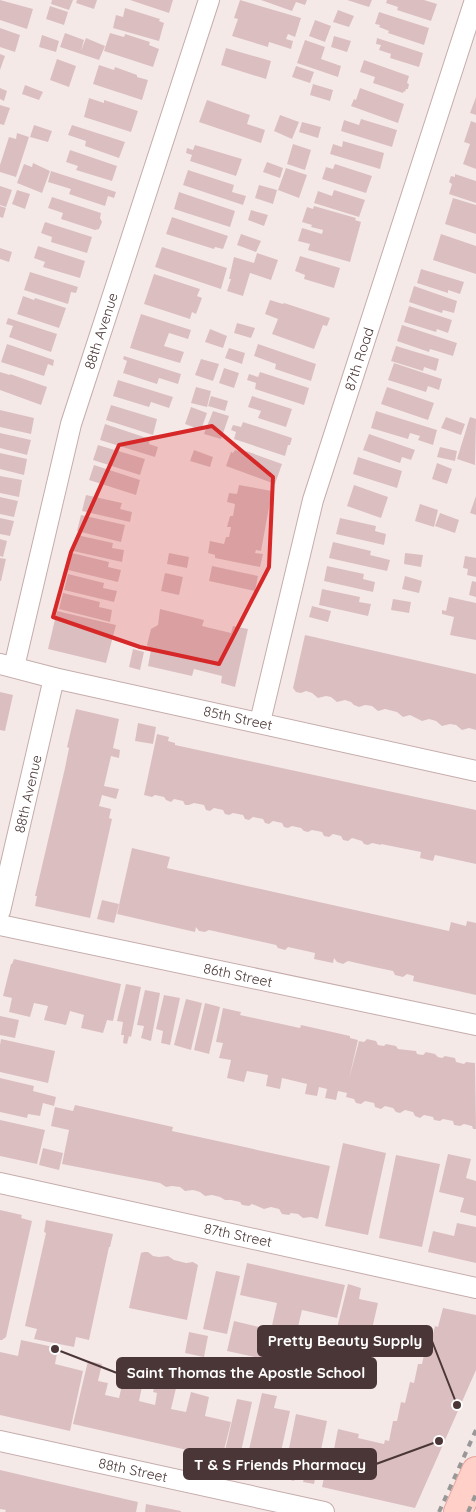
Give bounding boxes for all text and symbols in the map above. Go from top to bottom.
street label: 88th Avenue [80,290,122,372]
street label: 87th Road [340,325,378,393]
street label: 85th Street [202,702,274,734]
street label: 88th Avenue [10,753,46,835]
street label: 86th Street [202,959,274,991]
street label: 87th Street [202,1219,274,1251]
callout: Pretty Beauty Supply [258,1326,432,1356]
text: Pretty Beauty Supply [268,1331,422,1350]
callout: Saint Thomas the Apostle School [117,1358,376,1388]
text: Saint Thomas the Apostle School [127,1363,365,1382]
callout: T & S Friends Pharmacy [184,1449,376,1479]
street label: 88th Street [97,1454,169,1486]
text: T & S Friends Pharmacy [194,1455,366,1474]

